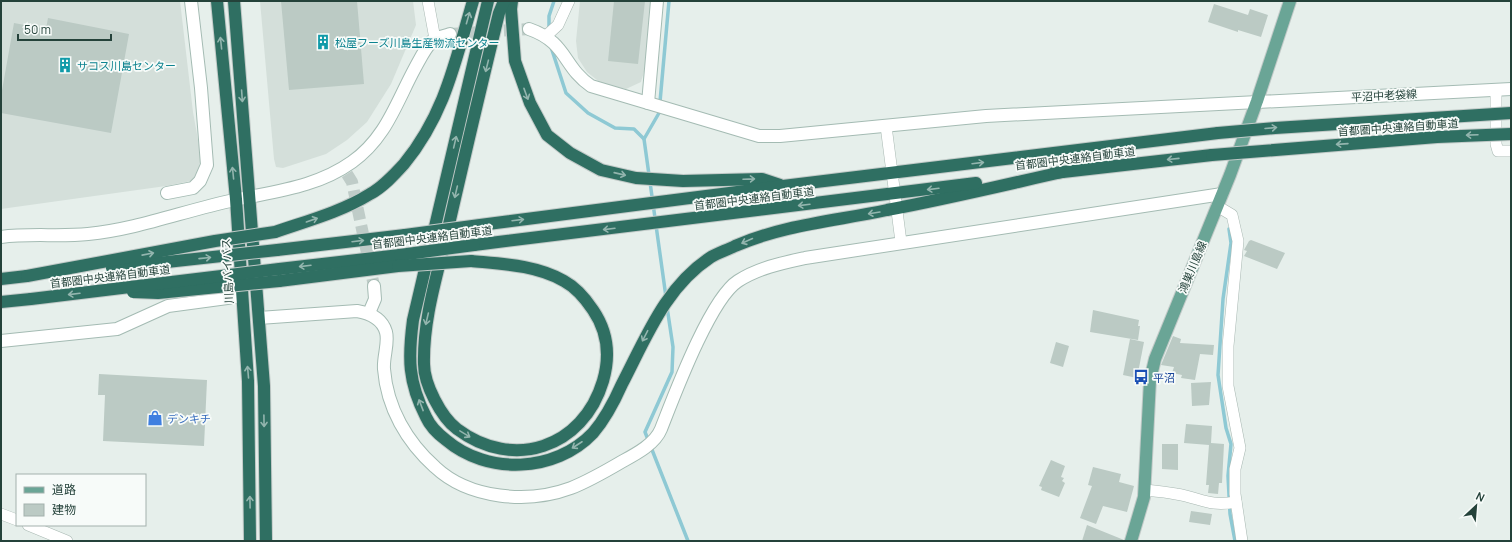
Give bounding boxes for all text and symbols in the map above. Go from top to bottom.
one-way arrow [465,12,472,25]
scale bar [18,16,111,42]
text: 50 m [24,21,51,38]
building icon: 松屋フーズ川島生産物流センター [314,33,332,51]
place label: 松屋フーズ川島生産物流センター [335,35,499,50]
one-way arrow [217,37,224,50]
building icon: サコス川島センター [56,56,74,74]
place label: サコス川島センター [77,58,176,73]
one-way arrow [482,59,490,72]
street label: 平沼中老袋線 [1351,86,1417,104]
one-way arrow [523,87,531,99]
one-way arrow [239,89,246,102]
street label: 首都圏中央連絡自動車道 [1337,115,1459,139]
one-way arrow [1264,125,1277,132]
one-way arrow [1466,132,1479,139]
one-way arrow [452,136,460,149]
one-way arrow [1336,141,1349,148]
street label: 首都圏中央連絡自動車道 [1014,143,1136,173]
one-way arrow [1167,155,1180,163]
one-way arrow [971,159,984,166]
one-way arrow [230,167,237,180]
one-way arrow [613,171,626,179]
one-way arrow [742,175,755,183]
street label: 首都圏中央連絡自動車道 [693,183,815,213]
one-way arrow [452,185,460,198]
one-way arrow [927,185,940,193]
one-way arrow [798,201,811,209]
one-way arrow [867,209,880,217]
one-way arrow [305,215,317,223]
one-way arrow [511,217,524,224]
street label: 首都圏中央連絡自動車道 [371,222,493,252]
one-way arrow [603,225,616,233]
one-way arrow [351,237,364,244]
street label: 川島バイパス [218,238,236,304]
one-way arrow [741,238,753,245]
street label: 鴻巣川島線 [1174,239,1210,295]
one-way arrow [141,249,154,257]
one-way arrow [198,255,211,262]
street label: 首都圏中央連絡自動車道 [49,261,171,291]
one-way arrow [299,262,312,269]
one-way arrow [68,290,81,298]
one-way arrow [423,312,431,325]
one-way arrow [641,330,649,342]
one-way arrow [244,366,251,379]
bus stop icon: 平沼 [1132,368,1150,386]
place label: 平沼 [1153,370,1175,385]
one-way arrow [416,399,424,411]
shop icon: デンキチ [146,409,164,427]
place label: デンキチ [167,411,211,426]
one-way arrow [260,414,268,427]
one-way arrow [459,430,470,438]
one-way arrow [572,440,583,449]
legend [16,474,146,526]
text: 道路 [52,481,76,498]
north arrow [1456,486,1496,526]
text: N [1474,488,1488,505]
one-way arrow [246,496,254,509]
text: 建物 [52,501,76,518]

